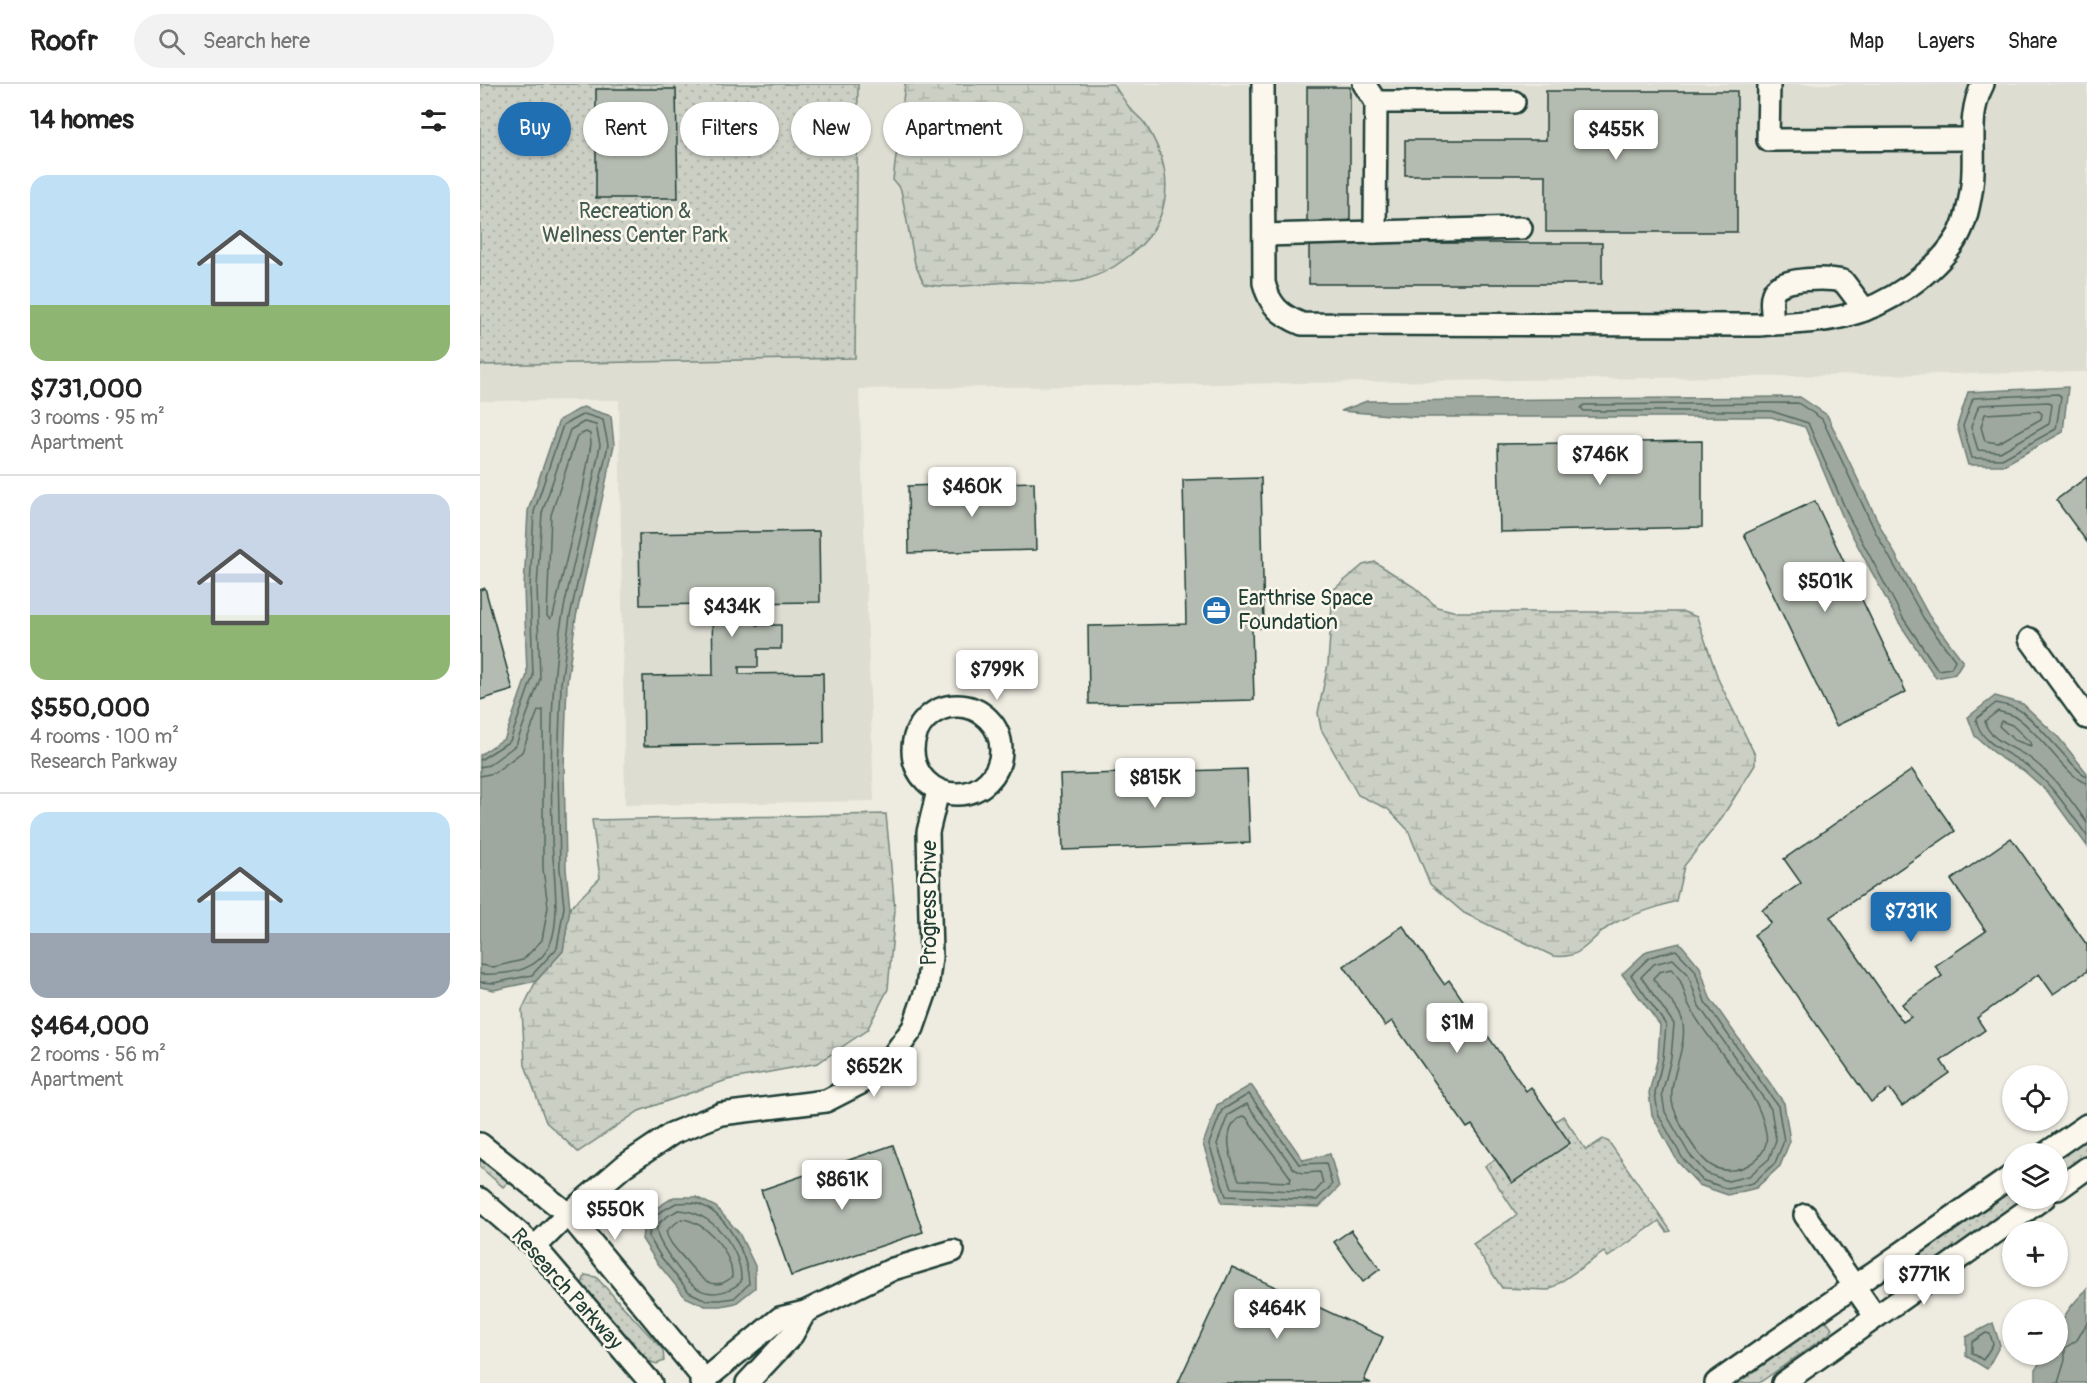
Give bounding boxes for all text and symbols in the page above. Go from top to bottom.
search box [134,14,554,68]
text: Roofr [30,24,98,59]
icon: search [155,25,188,58]
text: Search here [203,27,310,55]
text: Map [1849,28,1884,55]
text: Layers [1917,28,1975,55]
text: Share [2008,28,2057,55]
chip: Buy [498,102,571,156]
chip: Rent [583,102,668,156]
chip: Filters [680,102,779,156]
chip: New [791,102,871,156]
chip: Apartment [883,102,1023,156]
text: 14 homes [30,104,134,136]
icon: filters [417,104,450,137]
pin: $455K [1574,110,1658,161]
text: $455K [1588,117,1644,142]
park label: Recreation & Wellness Center Park [542,198,728,249]
icon: home [186,214,294,322]
text: $731,000 [30,373,142,405]
text: 3 rooms · 95 m² [30,405,165,430]
text: Apartment [30,430,123,455]
pin: $746K [1558,435,1642,486]
text: $746K [1572,442,1628,467]
pin: $460K [930,467,1014,518]
text: $460K [942,474,1002,499]
icon: home [186,533,294,641]
pin: $501K [1783,562,1867,613]
text: $501K [1797,569,1853,594]
place label: Earthrise Space Foundation [1238,585,1374,636]
pin: $434K [690,587,774,638]
text: $434K [703,594,761,619]
office icon: Earthrise Space Foundation [1201,594,1233,626]
pin: $799K [955,650,1039,701]
text: $799K [970,657,1024,682]
text: $550,000 [30,692,150,724]
text: 4 rooms · 100 m² [30,724,179,749]
text: Research Parkway [30,749,177,774]
pin: $815K [1113,758,1197,809]
text: $815K [1129,765,1181,790]
street label: Progress Drive [916,840,943,966]
icon: home [186,851,294,959]
pin: $731K [1869,892,1953,943]
text: $731K [1885,899,1937,924]
pin: $1M [1428,1003,1486,1054]
text: $464,000 [30,1010,149,1042]
text: $1M [1440,1010,1474,1035]
text: 2 rooms · 56 m² [30,1042,166,1067]
pin: $652K [832,1047,916,1098]
text: $652K [846,1054,902,1079]
map controls [2002,1065,2068,1365]
button: locate [2002,1065,2068,1131]
text: Apartment [30,1067,123,1092]
button: layers [2002,1143,2068,1209]
pin: $861K [800,1160,884,1211]
text: $861K [816,1167,868,1192]
pin: $550K [573,1190,657,1241]
text: $550K [586,1197,644,1222]
button: + [2002,1221,2068,1287]
street label: Research Parkway [505,1223,629,1355]
pin: $771K [1882,1255,1966,1306]
text: $771K [1898,1262,1950,1287]
pin: $464K [1235,1289,1319,1340]
text: $464K [1248,1296,1306,1321]
button: − [2002,1299,2068,1365]

